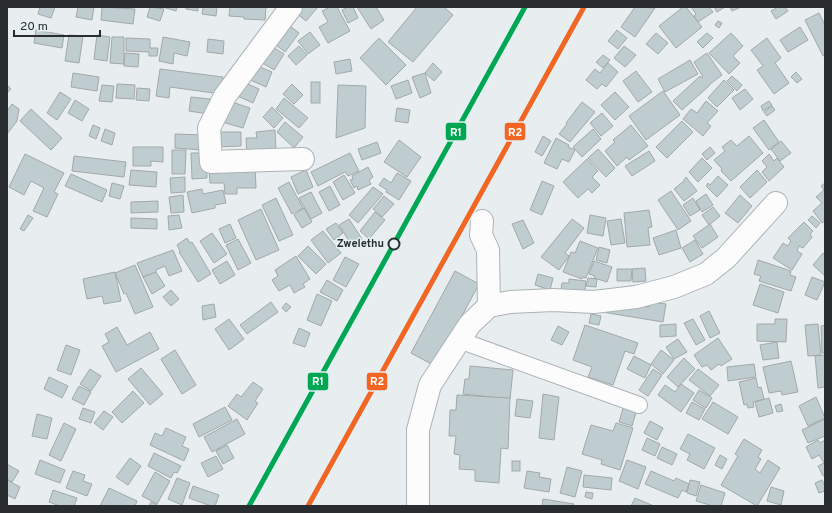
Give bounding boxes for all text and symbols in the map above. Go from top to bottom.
scale bar [14,12,100,38]
text: 20 m [20,19,48,35]
line badge: R1 [445,122,467,141]
line badge: R2 [504,122,526,141]
text: R1 [450,126,462,140]
text: R2 [508,126,522,140]
place label: Zwelethu [337,237,384,251]
marker: Zwelethu [387,237,401,251]
line badge: R1 [307,372,329,391]
line badge: R2 [366,372,388,391]
text: R1 [312,375,324,389]
text: R2 [370,375,384,389]

